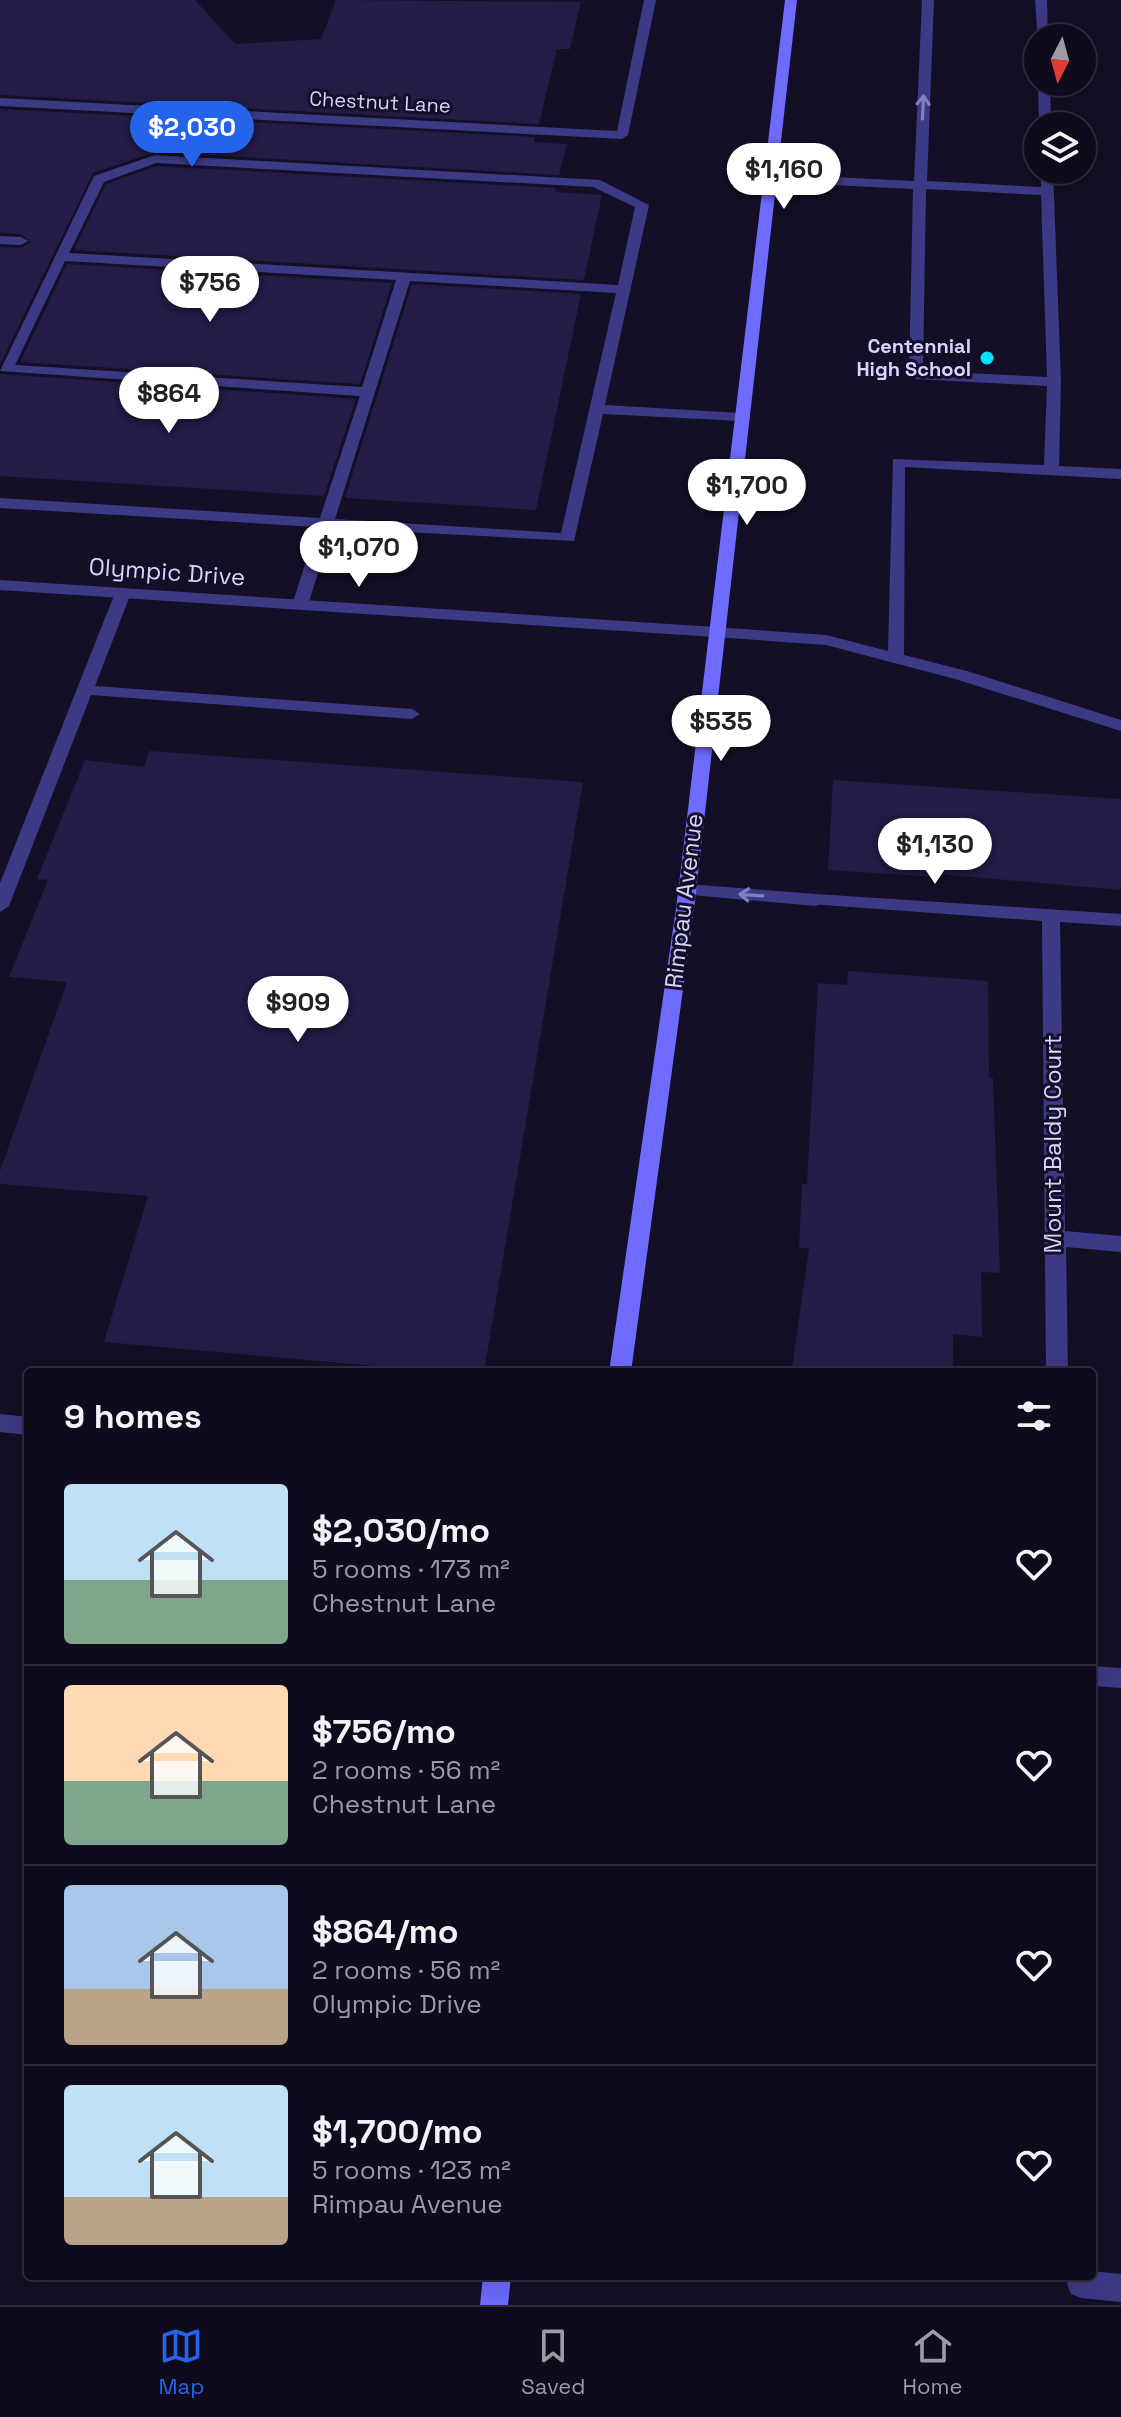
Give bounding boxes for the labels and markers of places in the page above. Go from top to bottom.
pin: $2,030 [127,101,257,169]
pin: $1,160 [719,143,849,211]
pin: $756 [163,256,257,324]
place label: Centennial High School [856,333,971,382]
marker: Centennial High School [978,349,996,367]
pin: $864 [122,367,216,435]
pin: $1,700 [682,459,812,527]
pin: $1,070 [294,521,424,589]
pin: $535 [674,695,768,763]
pin: $1,130 [870,818,1000,886]
pin: $909 [251,976,345,1044]

